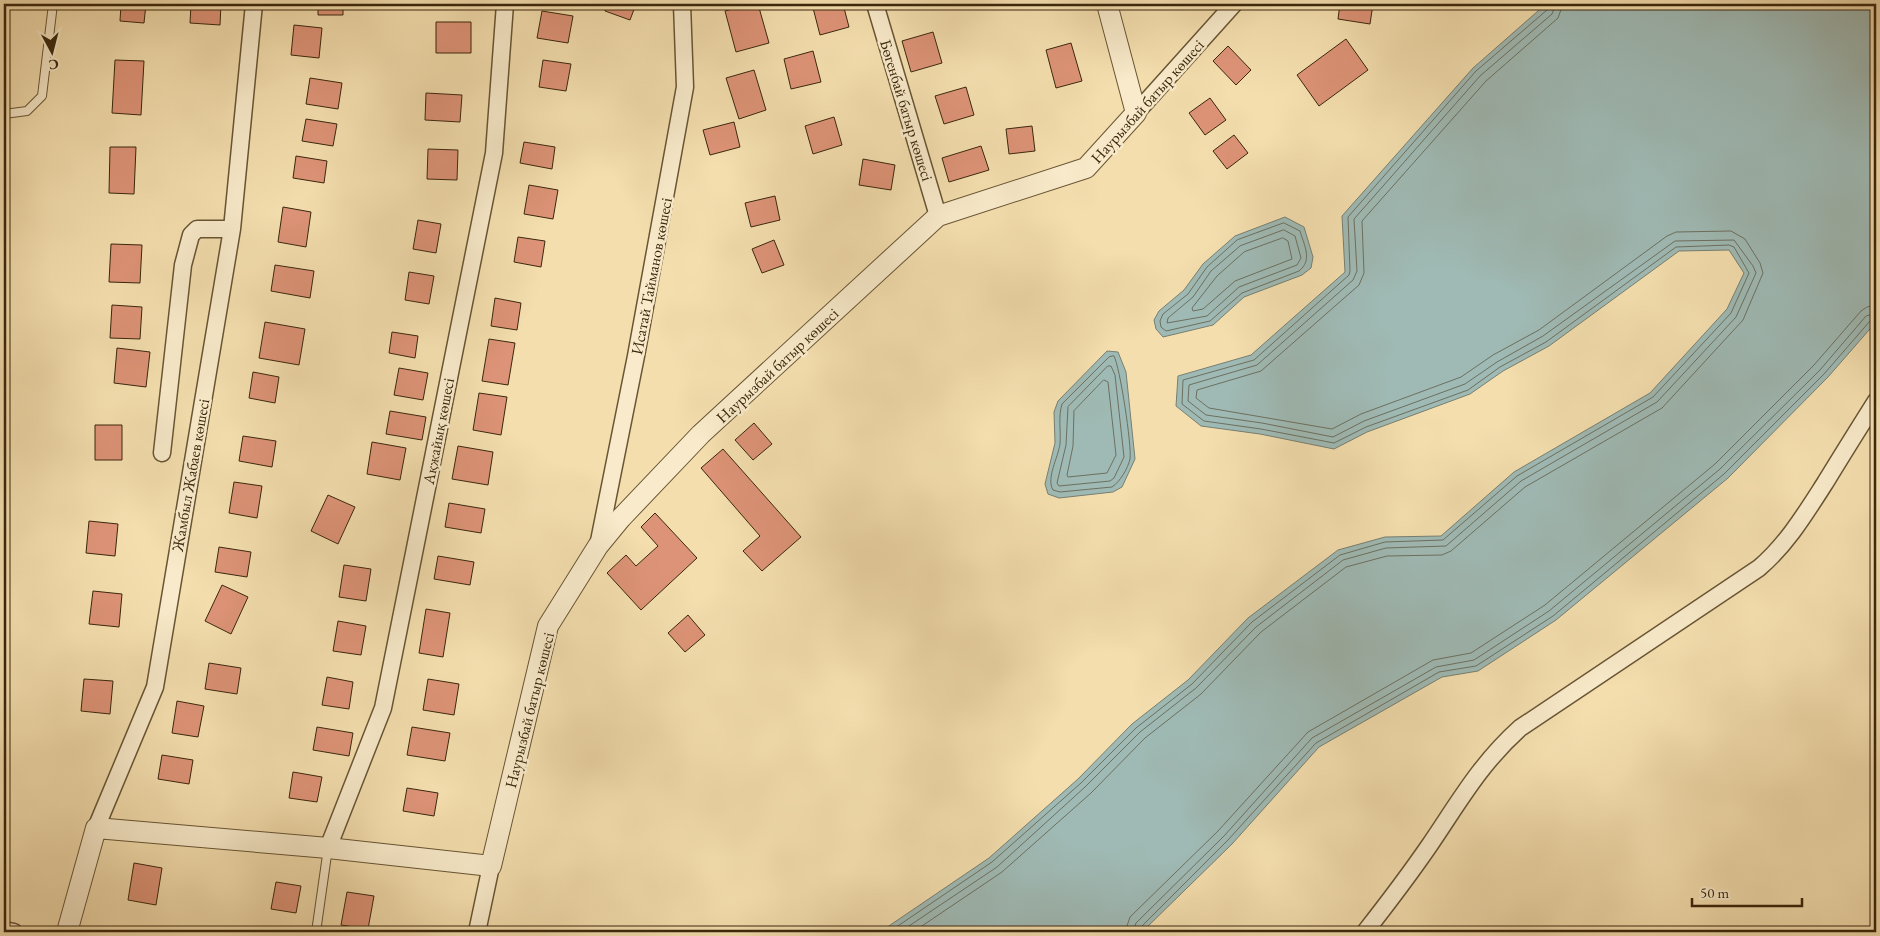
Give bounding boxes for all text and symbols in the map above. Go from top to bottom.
north arrow [28,28,78,78]
street label: Наурызбай батыр көшесі [1086,35,1209,168]
street label: Бөгенбай батыр көшесі [875,37,938,184]
text: С [47,55,60,74]
street label: Исатай Тайманов көшесі [626,196,677,356]
street label: Наурызбай батыр көшесі [712,303,843,428]
street label: Ақжайық көшесі [418,376,459,487]
street label: Жамбыл Жабаев көшесі [167,397,214,554]
street label: Наурызбай батыр көшесі [500,630,559,790]
scale bar [1692,876,1802,908]
text: 50 m [1700,883,1729,902]

